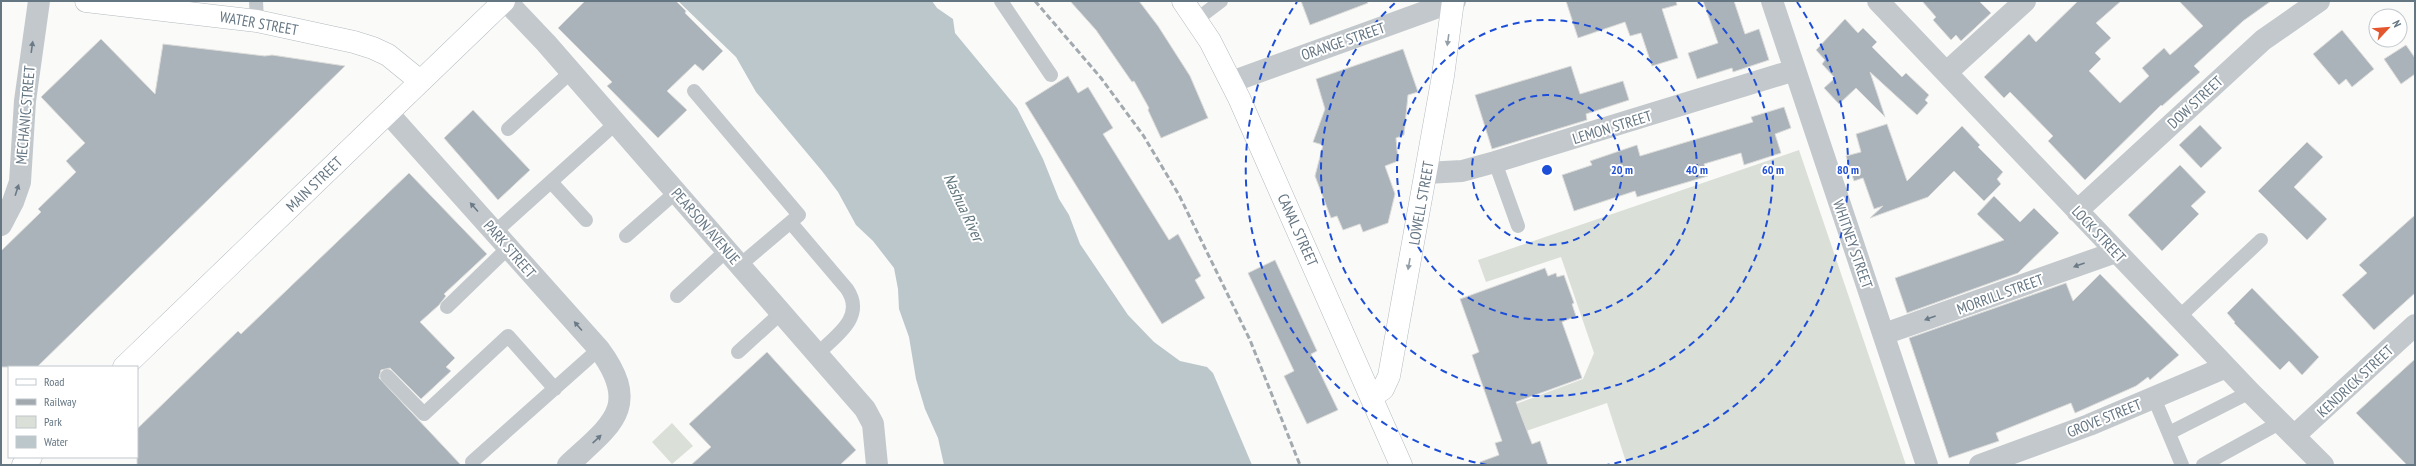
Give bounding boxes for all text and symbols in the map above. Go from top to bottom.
street label: WATER STREET [218,7,300,39]
north arrow [2368,8,2408,48]
street label: ORANGE STREET [1299,18,1388,64]
text: N [2389,18,2405,29]
one-way arrow [1445,34,1451,46]
one-way arrow [29,41,35,53]
street label: MECHANIC STREET [11,65,39,165]
street label: DOW STREET [2163,71,2227,132]
street label: LEMON STREET [1570,106,1654,148]
street label: MAIN STREET [282,152,346,216]
street label: LOWELL STREET [1404,159,1438,246]
text: 20 m [1611,162,1633,177]
text: 40 m [1686,162,1708,177]
text: 60 m [1762,162,1784,177]
text: 80 m [1837,162,1859,177]
centre of rings [1540,163,1554,177]
water label: Nashua River [940,170,989,246]
one-way arrow [14,184,20,196]
street label: PEARSON AVENUE [668,184,744,268]
street label: CANAL STREET [1274,191,1323,270]
street label: WHITNEY STREET [1829,197,1877,291]
one-way arrow [469,202,478,213]
street label: LOCK STREET [2068,202,2130,267]
street label: PARK STREET [480,216,540,282]
one-way arrow [1406,258,1412,270]
one-way arrow [2073,263,2085,269]
street label: MORRILL STREET [1954,269,2046,318]
one-way arrow [1924,316,1936,322]
one-way arrow [574,321,583,331]
street label: KENDRICK STREET [2313,341,2397,421]
legend [8,366,138,458]
text: Road [44,374,64,389]
text: Railway [44,394,77,409]
street label: GROVE STREET [2064,394,2144,442]
text: Park [44,414,62,429]
text: Water [44,434,69,449]
one-way arrow [592,434,602,443]

